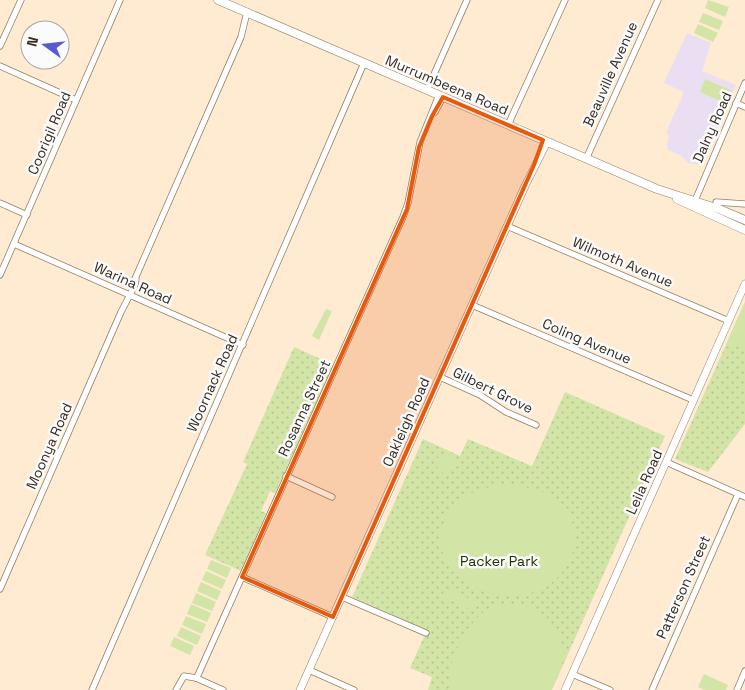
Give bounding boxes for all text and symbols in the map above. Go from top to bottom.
street label: Beauville Avenue [579,19,641,129]
north arrow [20,20,70,70]
text: N [23,35,42,49]
street label: Murrumbeena Road [383,51,511,119]
street label: Coorigil Road [23,89,75,177]
street label: Dalny Road [688,89,736,165]
street label: Wilmoth Avenue [570,233,676,291]
street label: Warina Road [91,258,175,308]
street label: Coling Avenue [540,314,634,368]
street label: Woornack Road [182,331,242,435]
street label: Rosanna Street [274,357,334,459]
street label: Gilbert Grove [450,363,536,417]
street label: Oakleigh Road [378,375,434,469]
street label: Moonya Road [22,400,76,492]
street label: Leila Road [622,447,666,517]
street label: Patterson Street [652,532,714,642]
park label: Packer Park [460,552,538,570]

